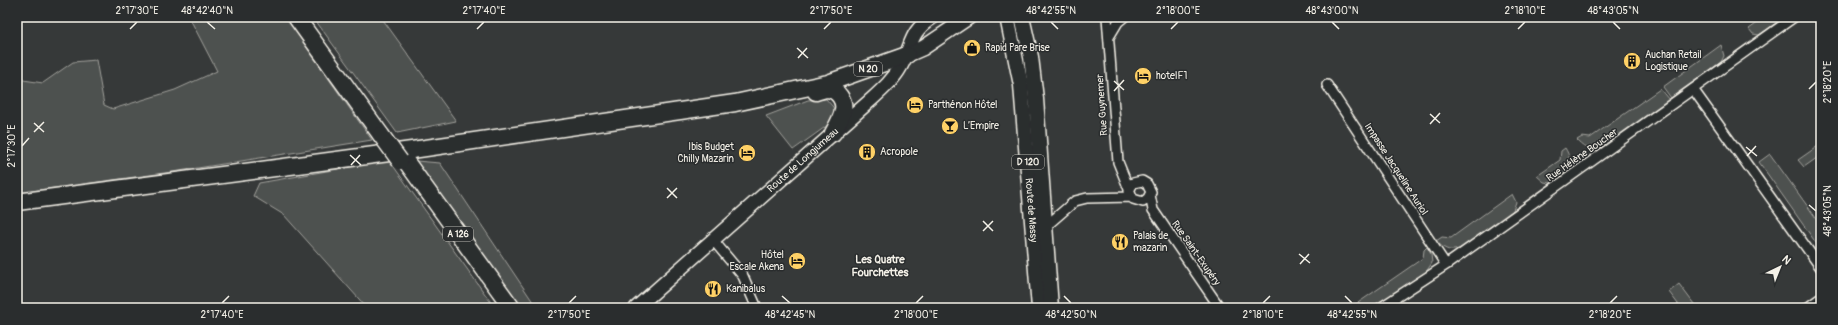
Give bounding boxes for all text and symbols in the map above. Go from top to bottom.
text: 2°17'30"E [116,5,158,17]
text: 48°42'40"N [181,5,233,17]
text: 2°17'40"E [462,5,506,17]
text: 2°17'50"E [810,5,852,17]
text: 48°42'55"N [1026,5,1076,17]
text: 2°18'00"E [1156,5,1200,17]
text: 48°43'00"N [1305,5,1359,17]
text: 2°18'10"E [1505,5,1545,17]
text: 48°43'05"N [1587,5,1639,17]
shop icon: Rapid Pare Brise [962,38,982,58]
place label: Rapid Pare Brise [985,42,1050,54]
place label: Auchan Retail Logistique [1645,49,1702,73]
building icon: Auchan Retail Logistique [1622,51,1642,71]
text: 2°18'20"E [1822,61,1834,103]
road number: N 20 [854,62,882,76]
hotel icon: hotelF1 [1133,66,1153,86]
place label: hotelF1 [1156,70,1187,82]
street label: Rue Guynemer [1094,73,1110,136]
hotel icon: Parthénon Hôtel [905,95,925,115]
place label: Parthénon Hôtel [928,99,997,111]
bar icon: L’Empire [940,116,960,136]
place label: L’Empire [963,120,999,132]
street label: Impasse Jacqueline Auriol [1362,121,1430,217]
text: 2°17'30"E [6,125,18,167]
street label: Route de Longjumeau [765,125,841,195]
street label: Rue Hélène Boucher [1544,126,1620,184]
place label: Ibis Budget Chilly Mazarin [677,141,735,165]
building icon: Acropole [857,142,877,162]
hotel icon: Ibis Budget Chilly Mazarin [737,143,757,163]
place label: Acropole [880,146,918,158]
road number: D 120 [1012,155,1044,169]
street label: Route de Massy [1023,178,1040,244]
text: 48°43'05"N [1822,185,1834,237]
street label: Rue Saint-Exupéry [1169,218,1223,288]
road number: A 126 [443,227,473,241]
place label: Palais de mazarin [1133,230,1168,254]
restaurant icon: Palais de mazarin [1110,232,1130,252]
north arrow [1760,247,1800,287]
place label: Hôtel Escale Akena [729,249,784,273]
hotel icon: Hôtel Escale Akena [787,251,807,271]
district label: Les Quatre Fourchettes [852,253,908,279]
text: N [1779,253,1794,268]
restaurant icon: Kanibalus [703,279,723,299]
place label: Kanibalus [726,283,766,295]
text: 2°17'40"E [200,309,244,321]
text: 2°17'50"E [548,309,590,321]
text: 48°42'45"N [765,309,816,321]
text: 2°18'00"E [894,309,938,321]
text: 48°42'50"N [1045,309,1097,321]
text: 2°18'10"E [1243,309,1283,321]
text: 48°42'55"N [1327,309,1377,321]
text: 2°18'20"E [1589,309,1631,321]

